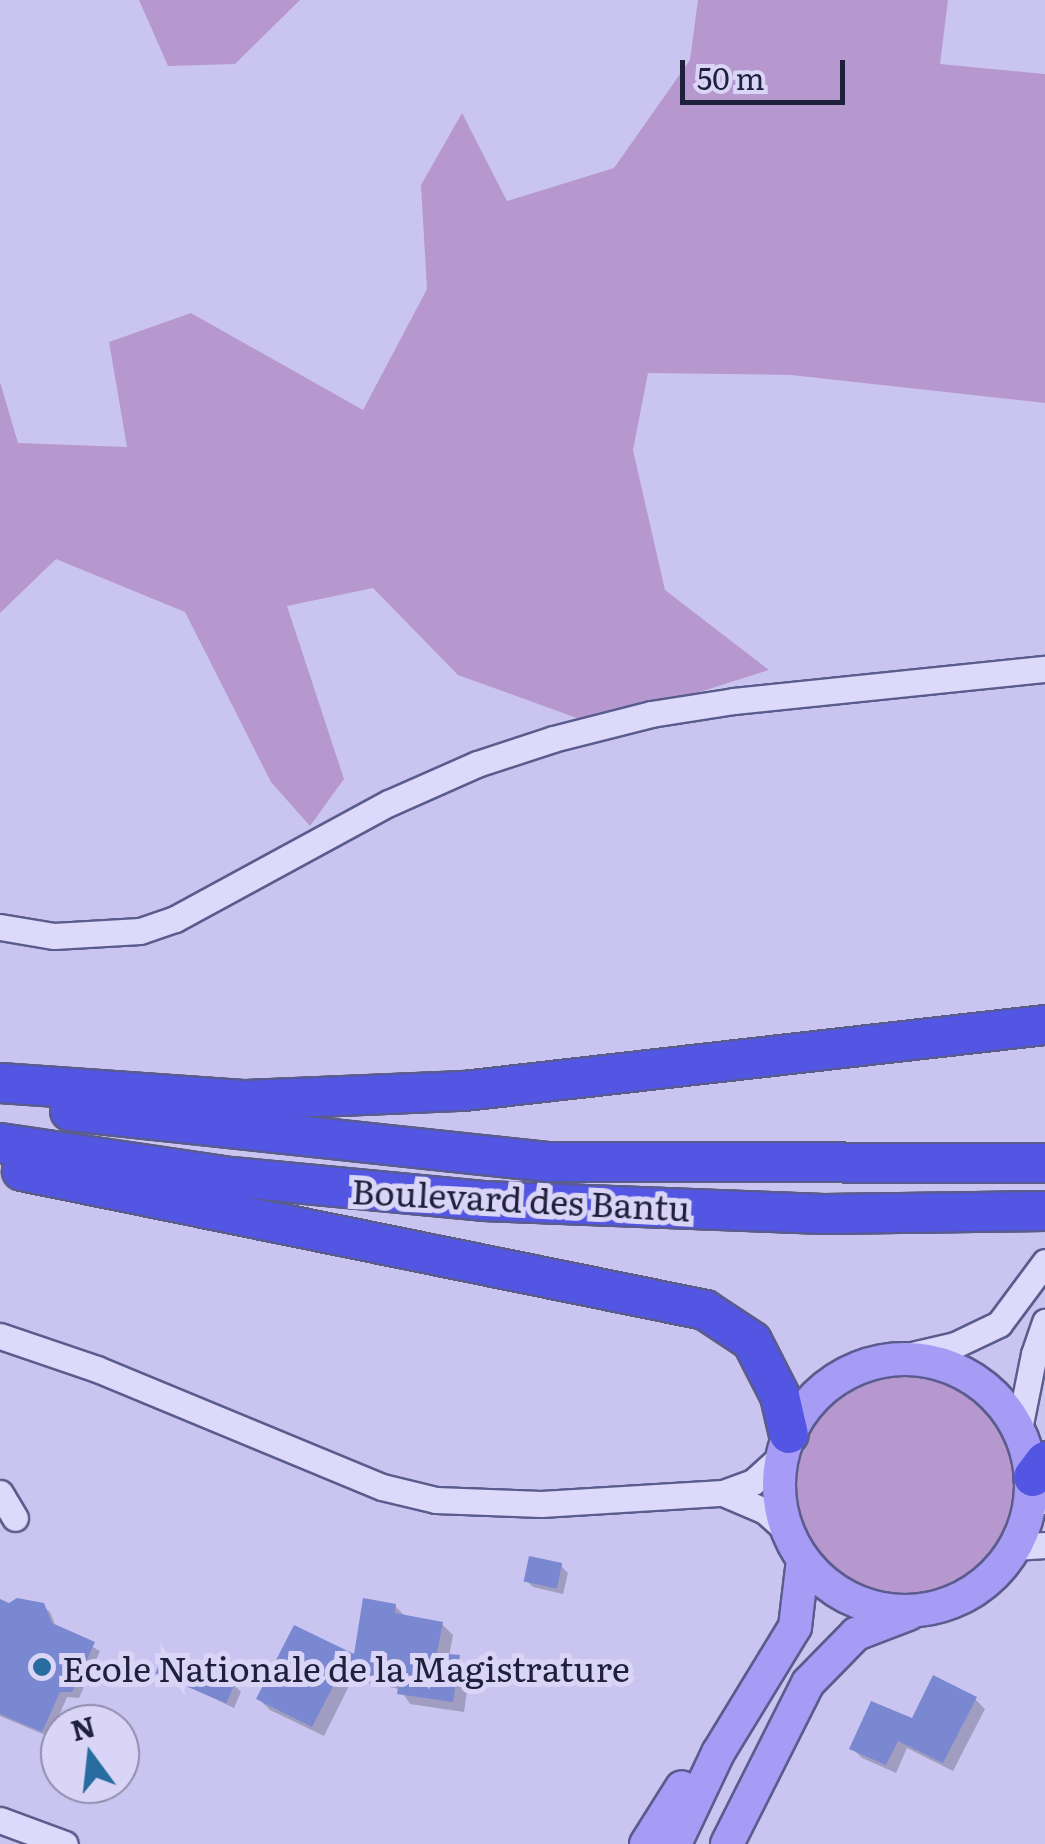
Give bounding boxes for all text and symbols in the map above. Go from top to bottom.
scale bar [685,40,850,102]
text: 50 m [697,55,765,99]
street label: Boulevard des Bantu [351,1168,691,1228]
place label: Ecole Nationale de la Magistrature [62,1646,630,1688]
marker: Ecole Nationale de la Magistrature [31,1656,53,1678]
north arrow [40,1704,140,1804]
text: N [66,1704,100,1750]

